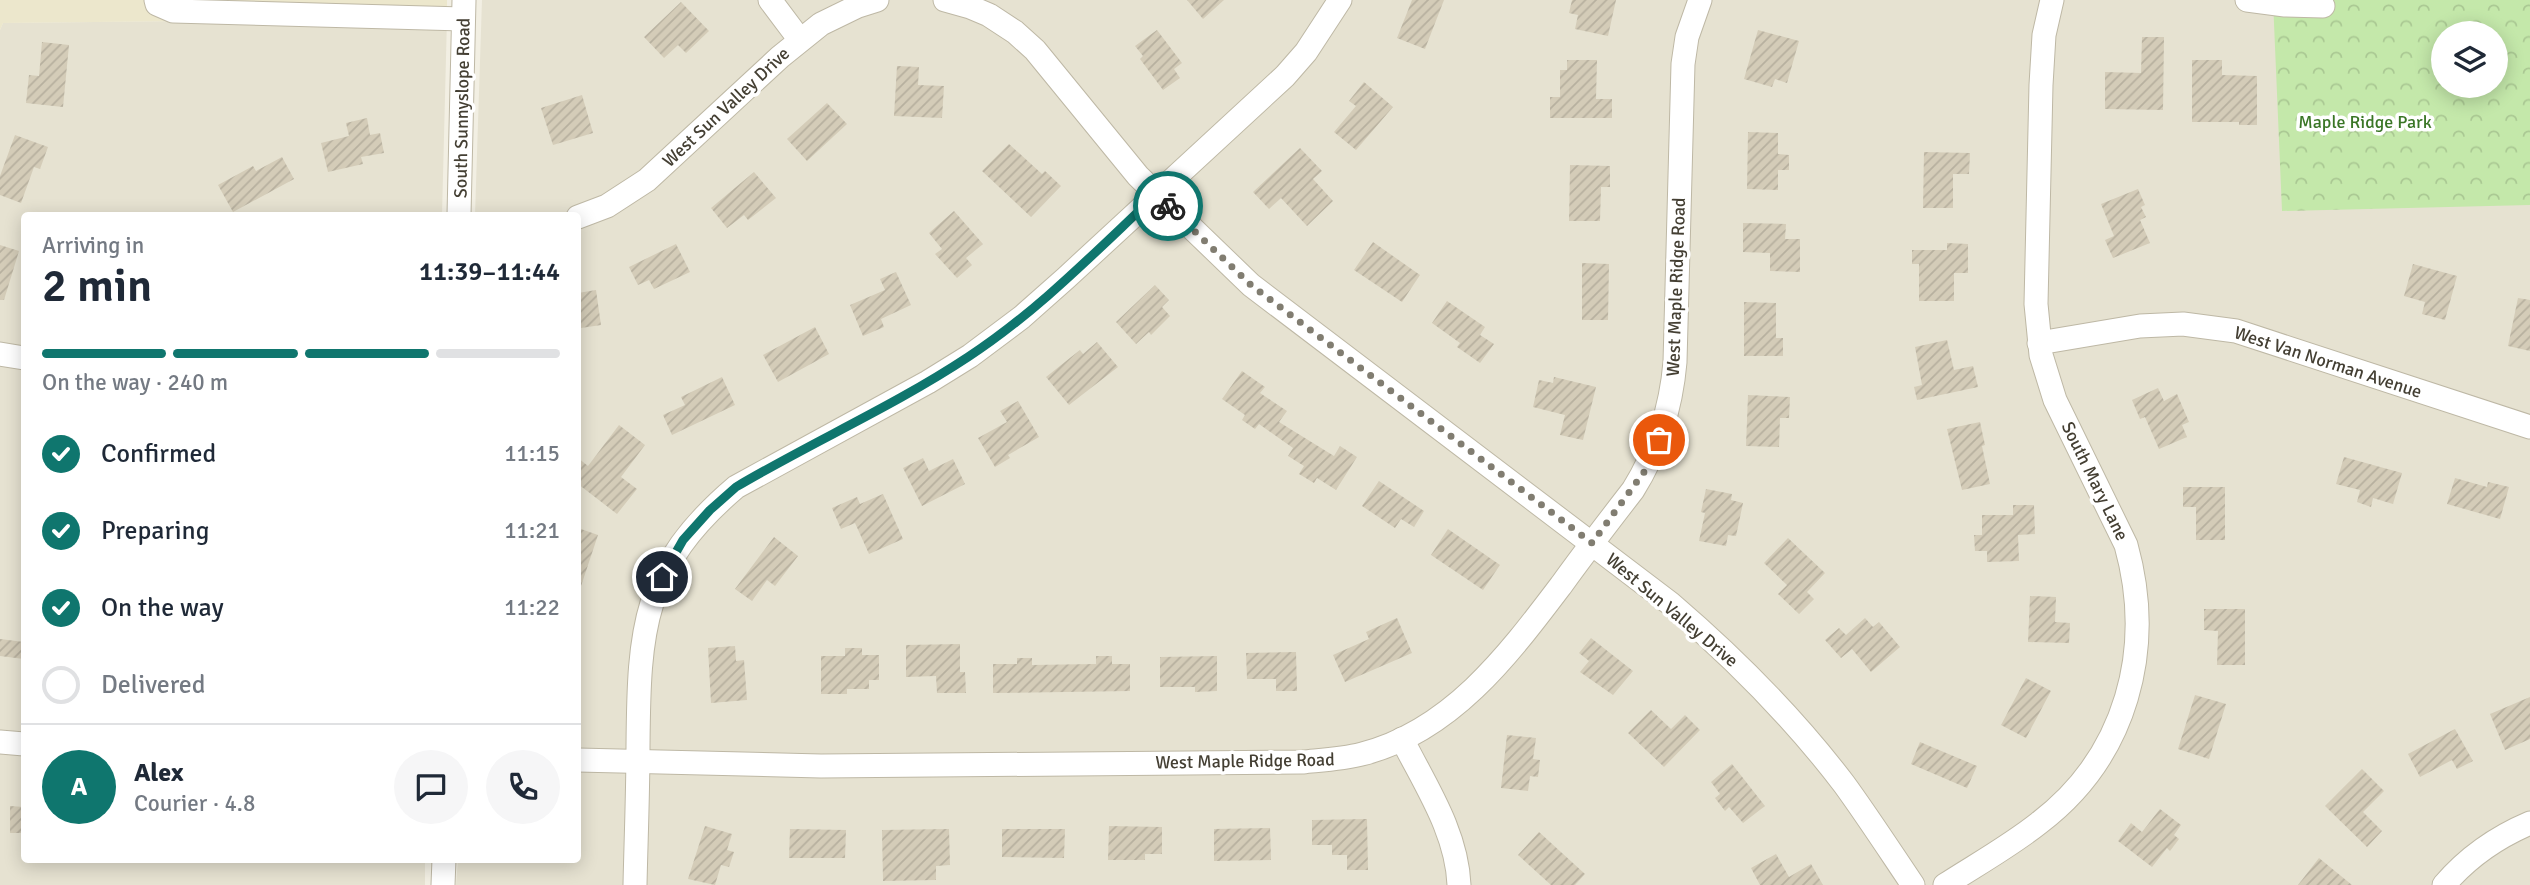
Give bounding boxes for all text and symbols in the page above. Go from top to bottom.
street label: South Sunnyslope Road [449,18,475,198]
map controls [2431,21,2508,98]
button: layers [2431,21,2508,98]
street label: West Sun Valley Drive [658,42,794,172]
park label: Maple Ridge Park [2298,111,2432,133]
courier [1133,171,1203,241]
icon: bike [1149,187,1187,225]
street label: West Maple Ridge Road [1662,197,1690,377]
text: Arriving in [42,231,144,260]
text: 11:39–11:44 [419,256,560,288]
text: 2 min [42,258,152,314]
street label: West Van Norman Avenue [2231,321,2425,403]
text: On the way · 240 m [42,368,228,397]
pin [1629,410,1689,470]
street label: South Mary Lane [2057,418,2133,544]
icon: bag [1640,421,1678,459]
icon: check [42,435,80,473]
text: Confirmed [101,438,216,470]
text: 11:15 [504,439,560,468]
icon: check [42,512,80,550]
text: Preparing [101,515,209,547]
text: 11:21 [504,516,560,545]
pin [632,547,692,607]
street label: West Sun Valley Drive [1601,548,1743,672]
icon: home [643,558,681,596]
icon: check [42,589,80,627]
text: On the way [101,592,224,624]
text: 11:22 [504,593,560,622]
text: Delivered [101,669,206,701]
street label: West Maple Ridge Road [1155,748,1335,774]
button: chat [394,750,468,824]
button: phone [486,750,560,824]
text: Alex [134,757,184,789]
text: A [71,771,87,803]
text: Courier · 4.8 [134,789,255,818]

